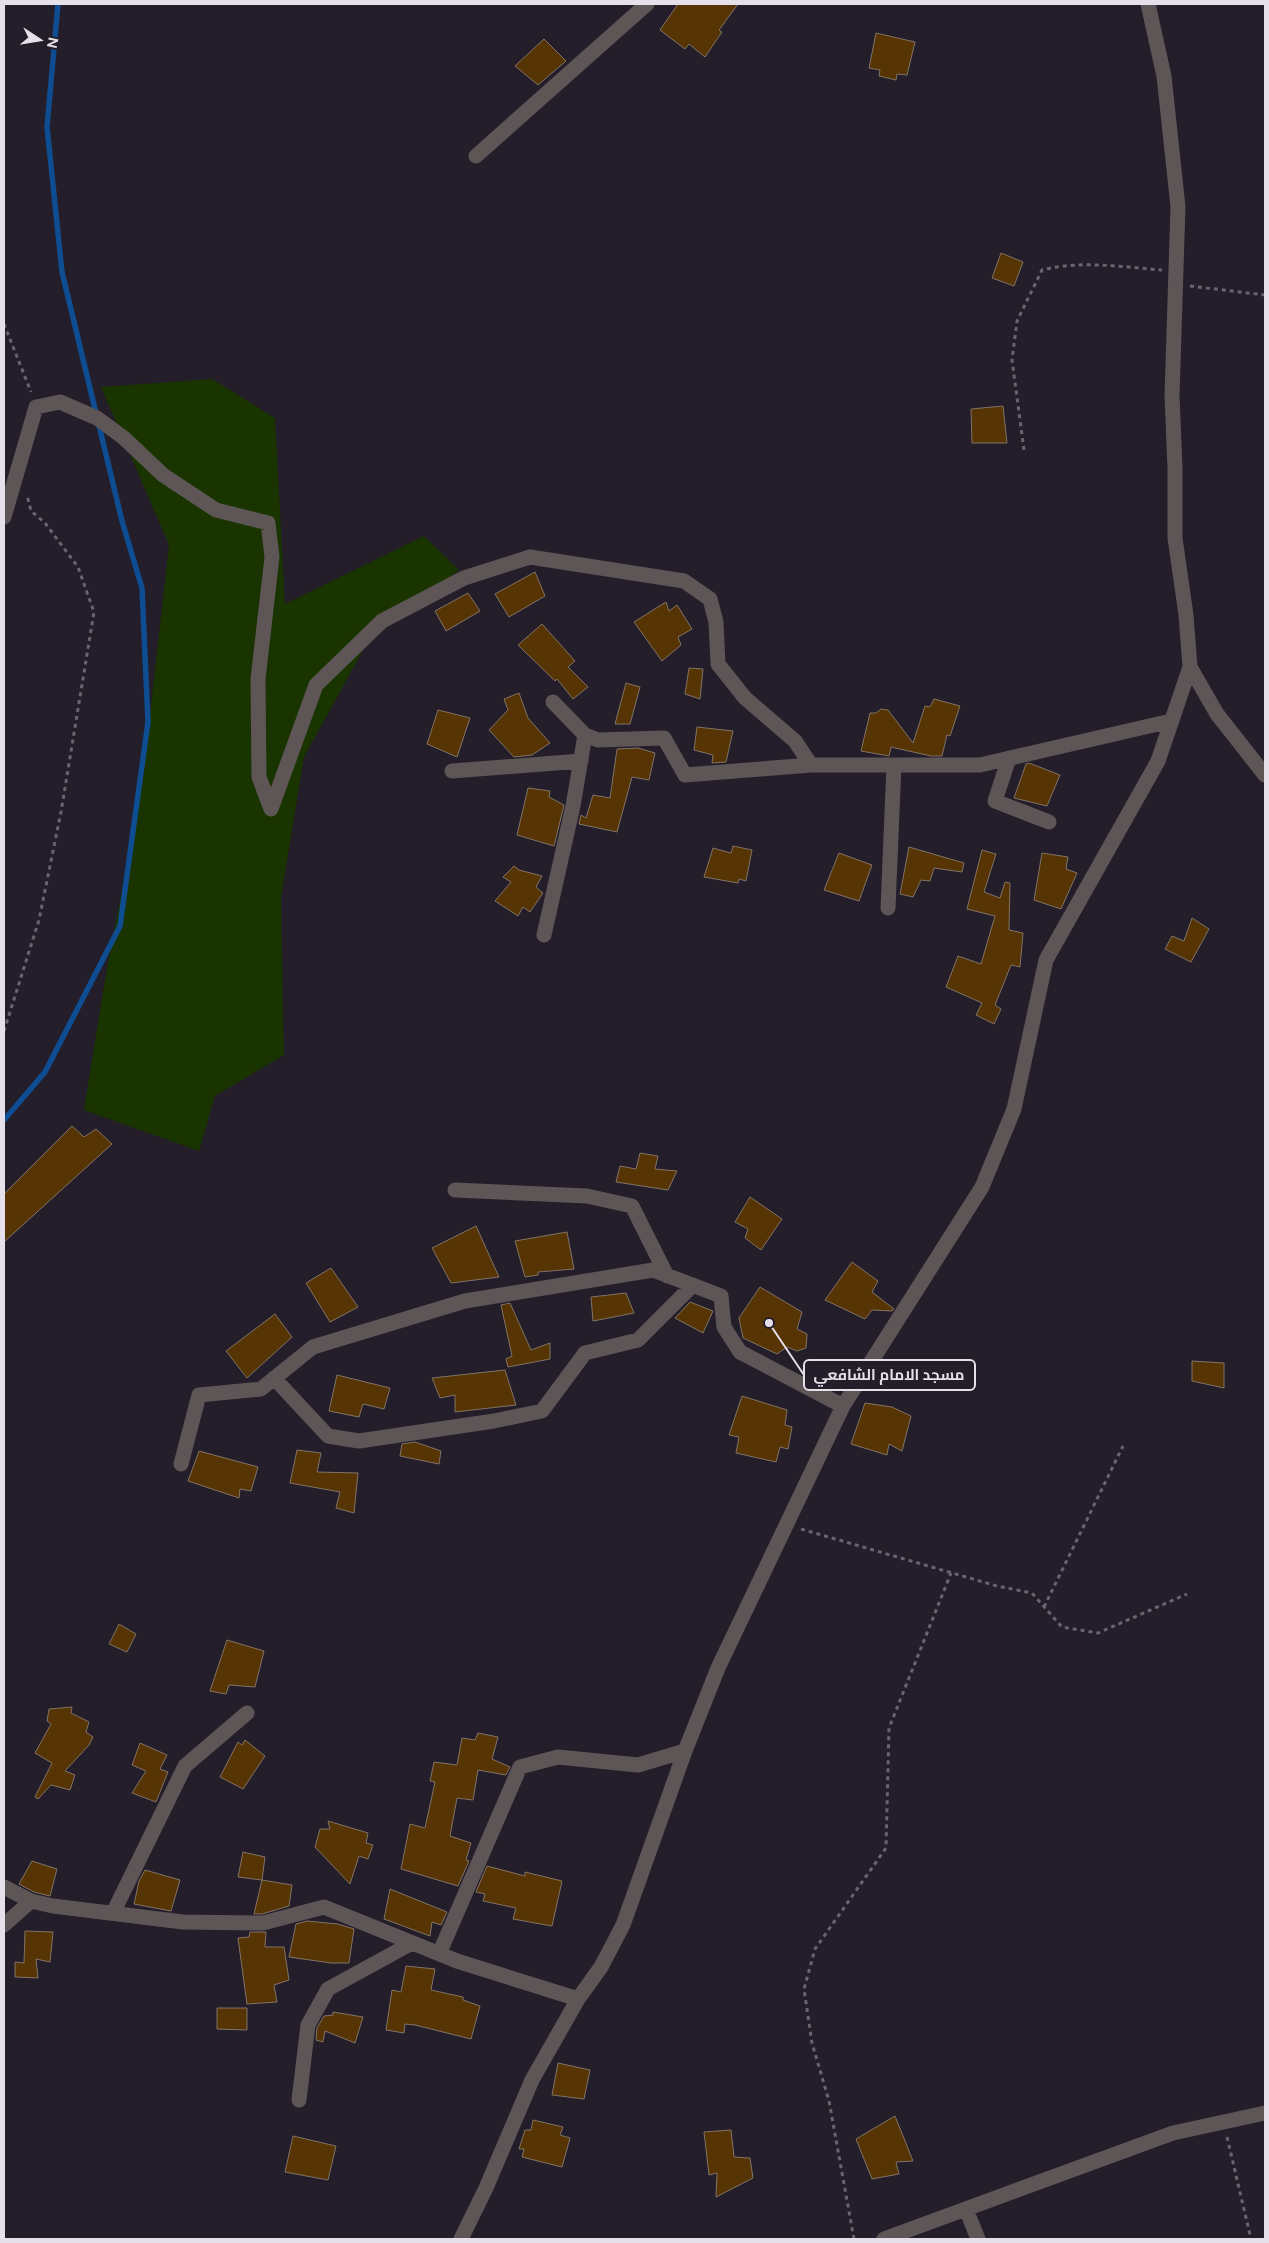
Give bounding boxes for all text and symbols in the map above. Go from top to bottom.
north arrow [15,15,65,65]
text: N [43,36,62,50]
callout: مسجد الامام الشافعي [804,1360,975,1390]
text: مسجد الامام الشافعي [813,1366,965,1387]

